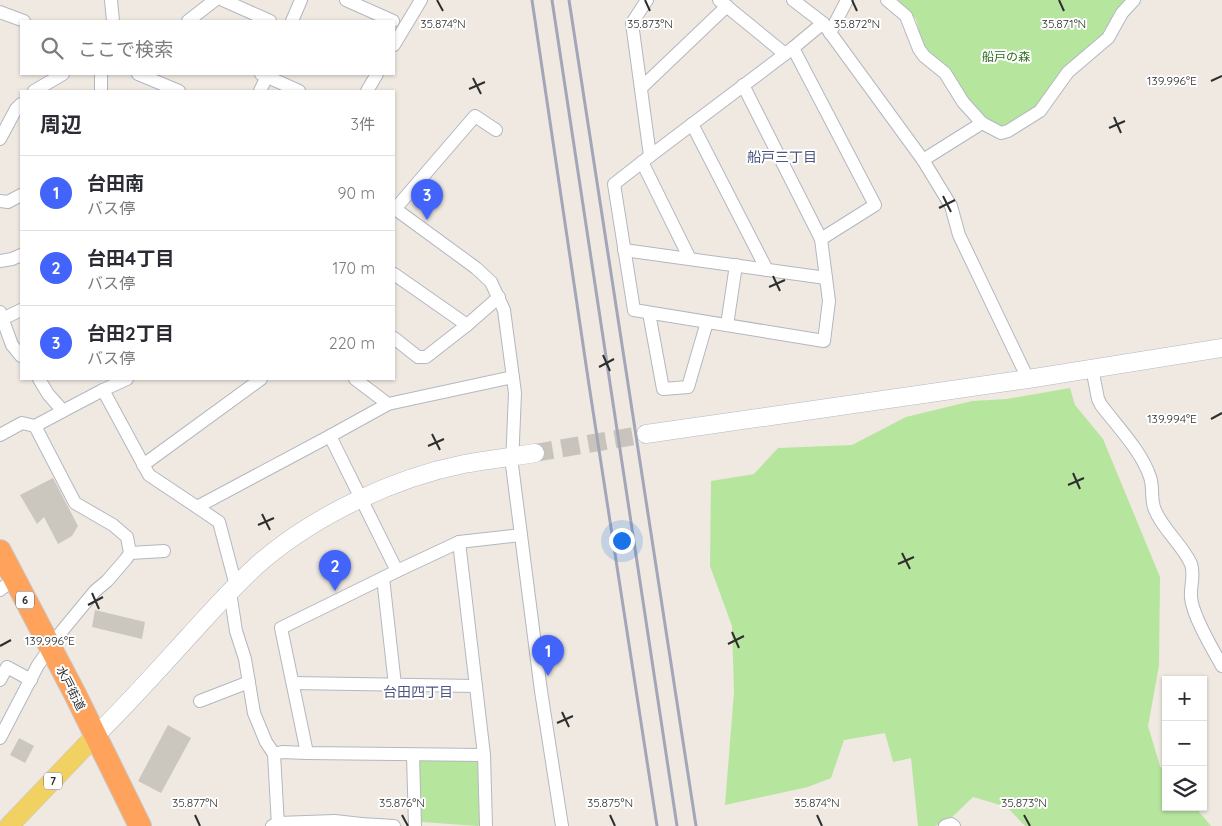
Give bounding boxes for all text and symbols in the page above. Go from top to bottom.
text: 35.874°N [420,16,466,31]
text: 35.873°N [627,16,673,31]
text: 35.872°N [834,16,880,31]
text: 35.871°N [1042,16,1086,31]
search box [20,20,395,75]
icon: search [38,34,66,62]
text: ここで検索 [78,37,173,61]
park label: 船戸の森 [982,49,1030,64]
text: 139.996°E [1147,73,1197,88]
text: 周辺 [40,111,82,137]
text: 3件 [351,114,375,134]
district label: 船戸三丁目 [747,148,817,166]
text: 台田南 [87,171,144,195]
pin: 3 [411,179,443,220]
text: 1 [53,183,59,203]
text: 90 m [338,183,375,203]
text: バス停 [87,198,135,218]
text: 台田4丁目 [87,246,174,270]
text: 2 [51,258,61,278]
text: 170 m [332,258,375,278]
text: バス停 [87,273,135,293]
text: 台田2丁目 [87,321,174,345]
text: 3 [52,333,60,353]
text: 220 m [329,333,375,353]
text: バス停 [87,348,135,368]
text: 139.994°E [1147,411,1197,426]
your location [609,528,635,554]
pin: 2 [319,550,351,591]
road number: 6 [16,592,34,608]
text: 139.996°E [25,633,75,648]
pin: 1 [532,635,564,676]
street label: 水戸街道 [53,663,89,713]
map controls [1162,676,1207,811]
button: + [1162,676,1207,721]
district label: 台田四丁目 [383,683,453,701]
button: − [1162,721,1207,766]
button: layers [1162,766,1207,811]
road number: 7 [44,772,62,789]
text: 35.877°N [172,795,218,810]
text: 35.876°N [379,795,425,810]
text: 35.875°N [587,795,633,810]
text: 35.874°N [794,795,840,810]
text: 35.873°N [1001,795,1047,810]

